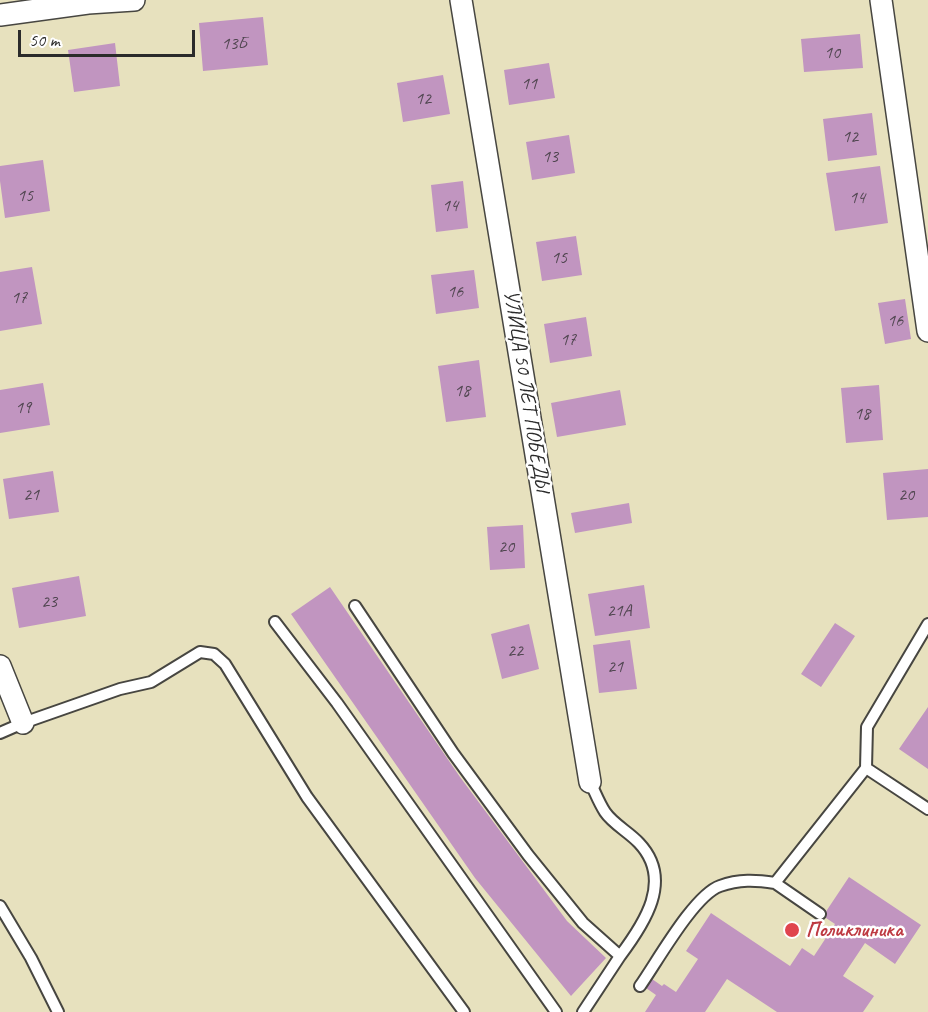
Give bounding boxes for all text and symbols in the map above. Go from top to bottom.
scale bar [21,18,198,56]
text: 50 m [29,29,60,51]
house number: 13Б [221,33,247,55]
house number: 10 [824,42,840,64]
house number: 11 [521,73,537,95]
house number: 12 [415,88,431,110]
house number: 12 [842,126,858,148]
house number: 13 [542,146,558,168]
house number: 15 [17,185,33,207]
house number: 14 [849,187,865,209]
house number: 14 [442,195,458,217]
house number: 15 [551,247,567,269]
house number: 16 [447,281,463,303]
house number: 17 [11,287,27,309]
street label: УЛИЦА 50 ЛЕТ ПОБЕДЫ [498,288,554,494]
house number: 16 [887,310,903,332]
house number: 17 [560,329,576,351]
house number: 18 [454,380,470,402]
house number: 19 [15,397,31,419]
house number: 18 [854,403,870,425]
house number: 21 [23,484,39,506]
house number: 20 [898,484,914,506]
house number: 20 [498,536,514,558]
house number: 23 [41,591,57,613]
house number: 21А [606,600,632,622]
house number: 22 [507,640,523,662]
house number: 21 [607,656,623,678]
place label: Поликлиника [806,917,903,943]
marker: Поликлиника [783,921,801,939]

